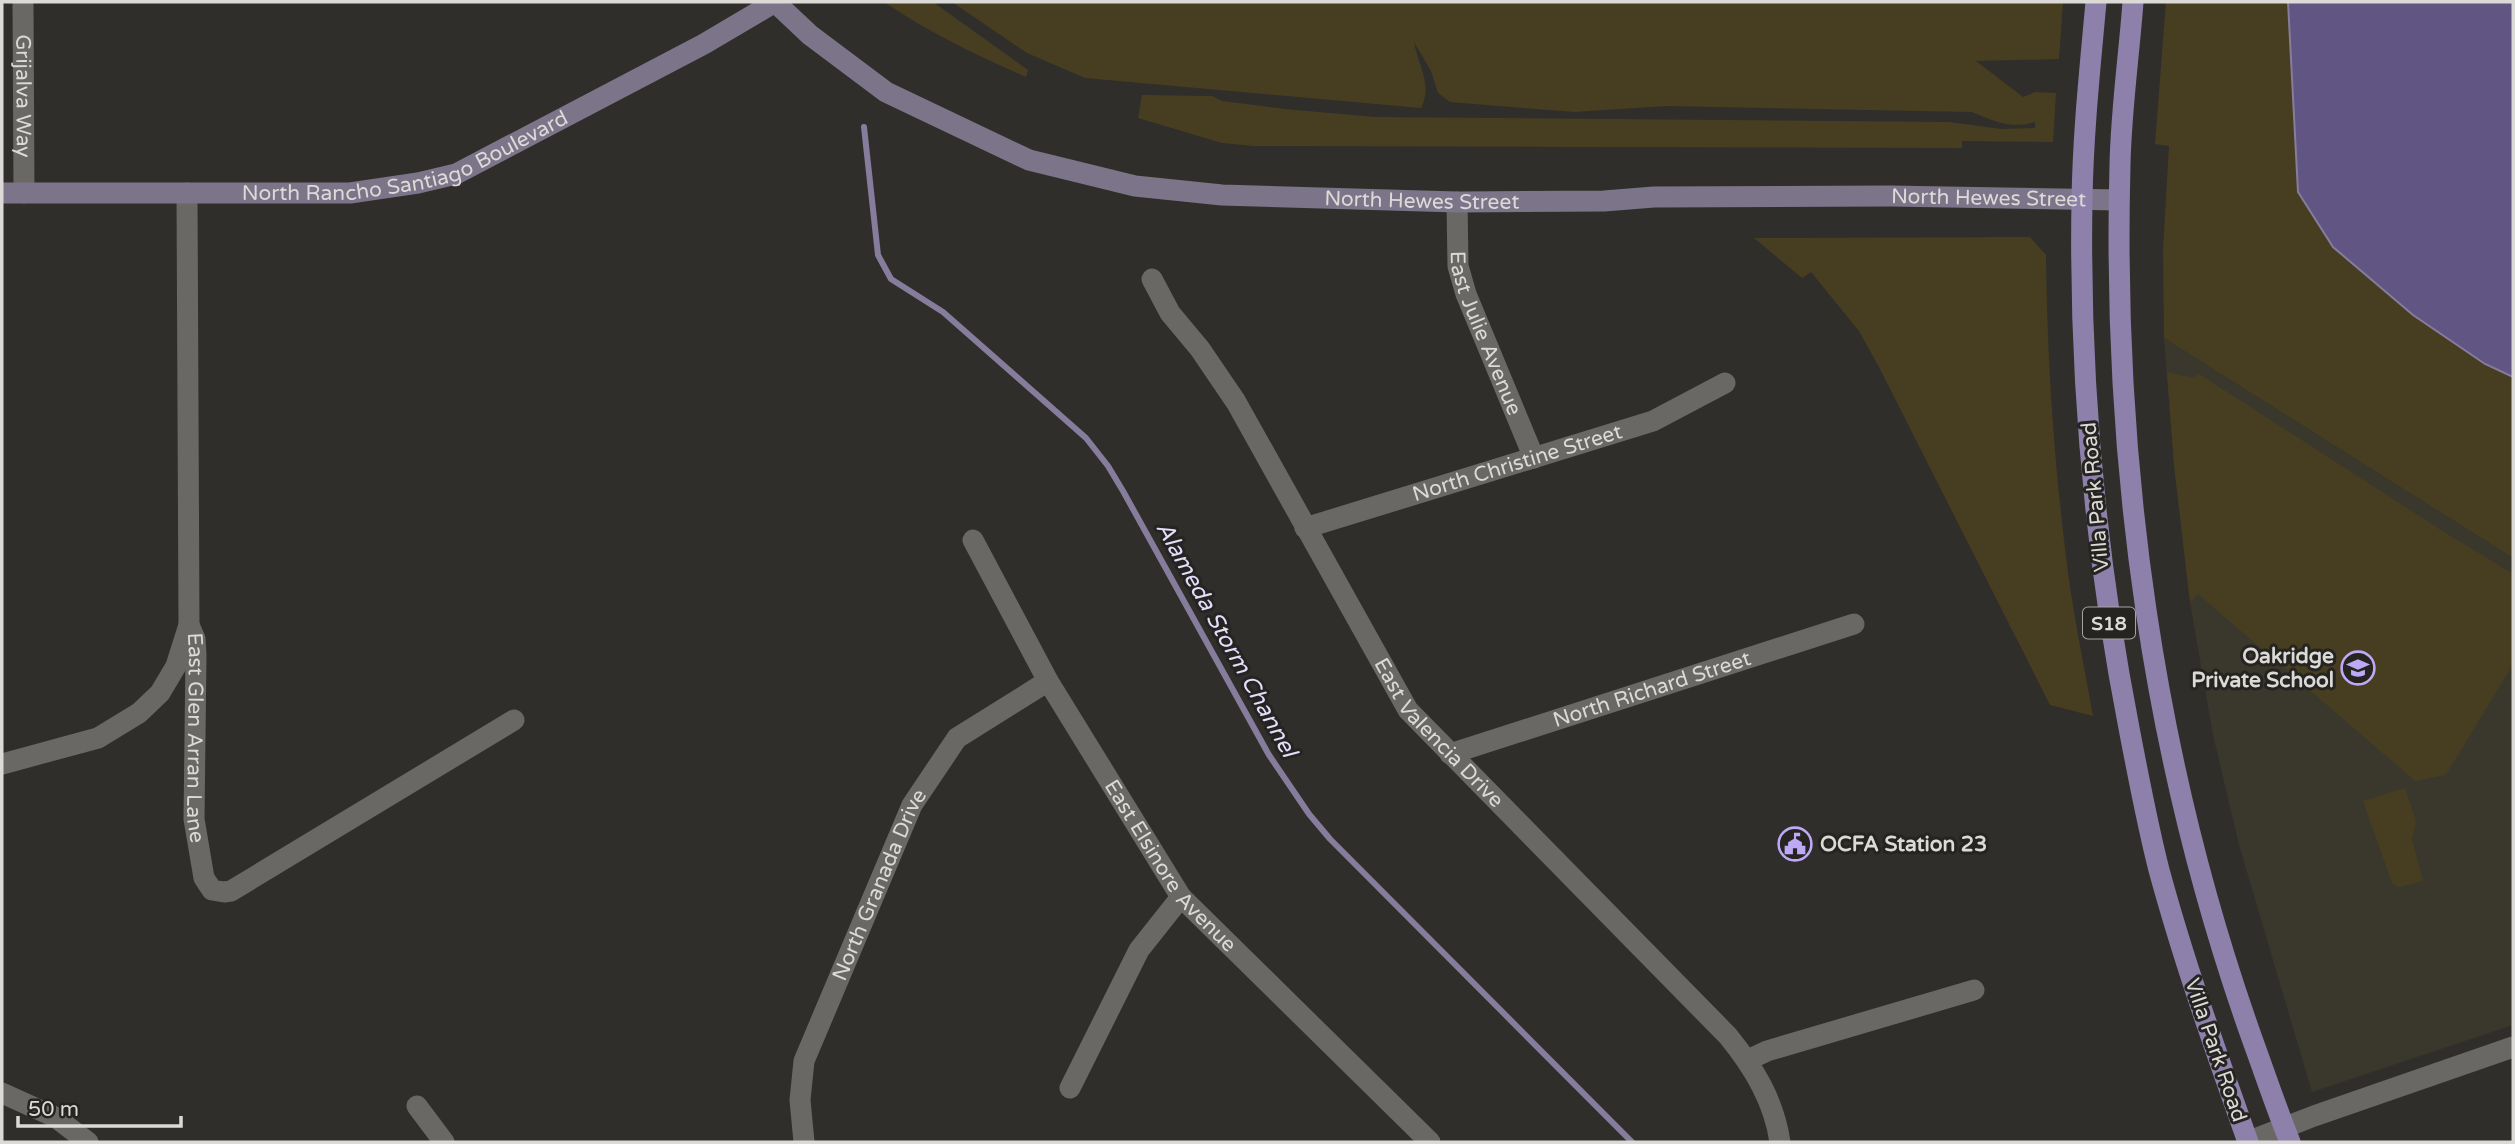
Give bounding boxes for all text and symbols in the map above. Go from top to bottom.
street label: Grijalva Way [10,34,36,158]
street label: North Rancho Santiago Boulevard [242,106,572,207]
street label: North Hewes Street [1891,184,2086,212]
street label: North Hewes Street [1324,186,1519,215]
street label: East Julie Avenue [1445,251,1527,419]
street label: North Christine Street [1410,419,1625,507]
street label: Villa Park Road [2076,421,2115,573]
water label: Alameda Storm Channel [1150,517,1304,764]
road number: S18 [2083,608,2135,638]
street label: East Glen Arran Lane [181,632,210,845]
place label: Oakridge Private School [2191,644,2334,693]
street label: North Richard Street [1550,646,1754,733]
school or university icon: Oakridge Private School [2339,649,2377,687]
street label: East Valencia Drive [1368,654,1509,813]
street label: East Elsinore Avenue [1099,775,1241,957]
street label: North Granada Drive [827,784,932,985]
public building icon: OCFA Station 23 [1776,825,1814,863]
place label: OCFA Station 23 [1820,832,1987,857]
street label: Villa Park Road [2179,975,2252,1125]
scale bar [18,1084,180,1128]
text: 50 m [28,1097,79,1122]

